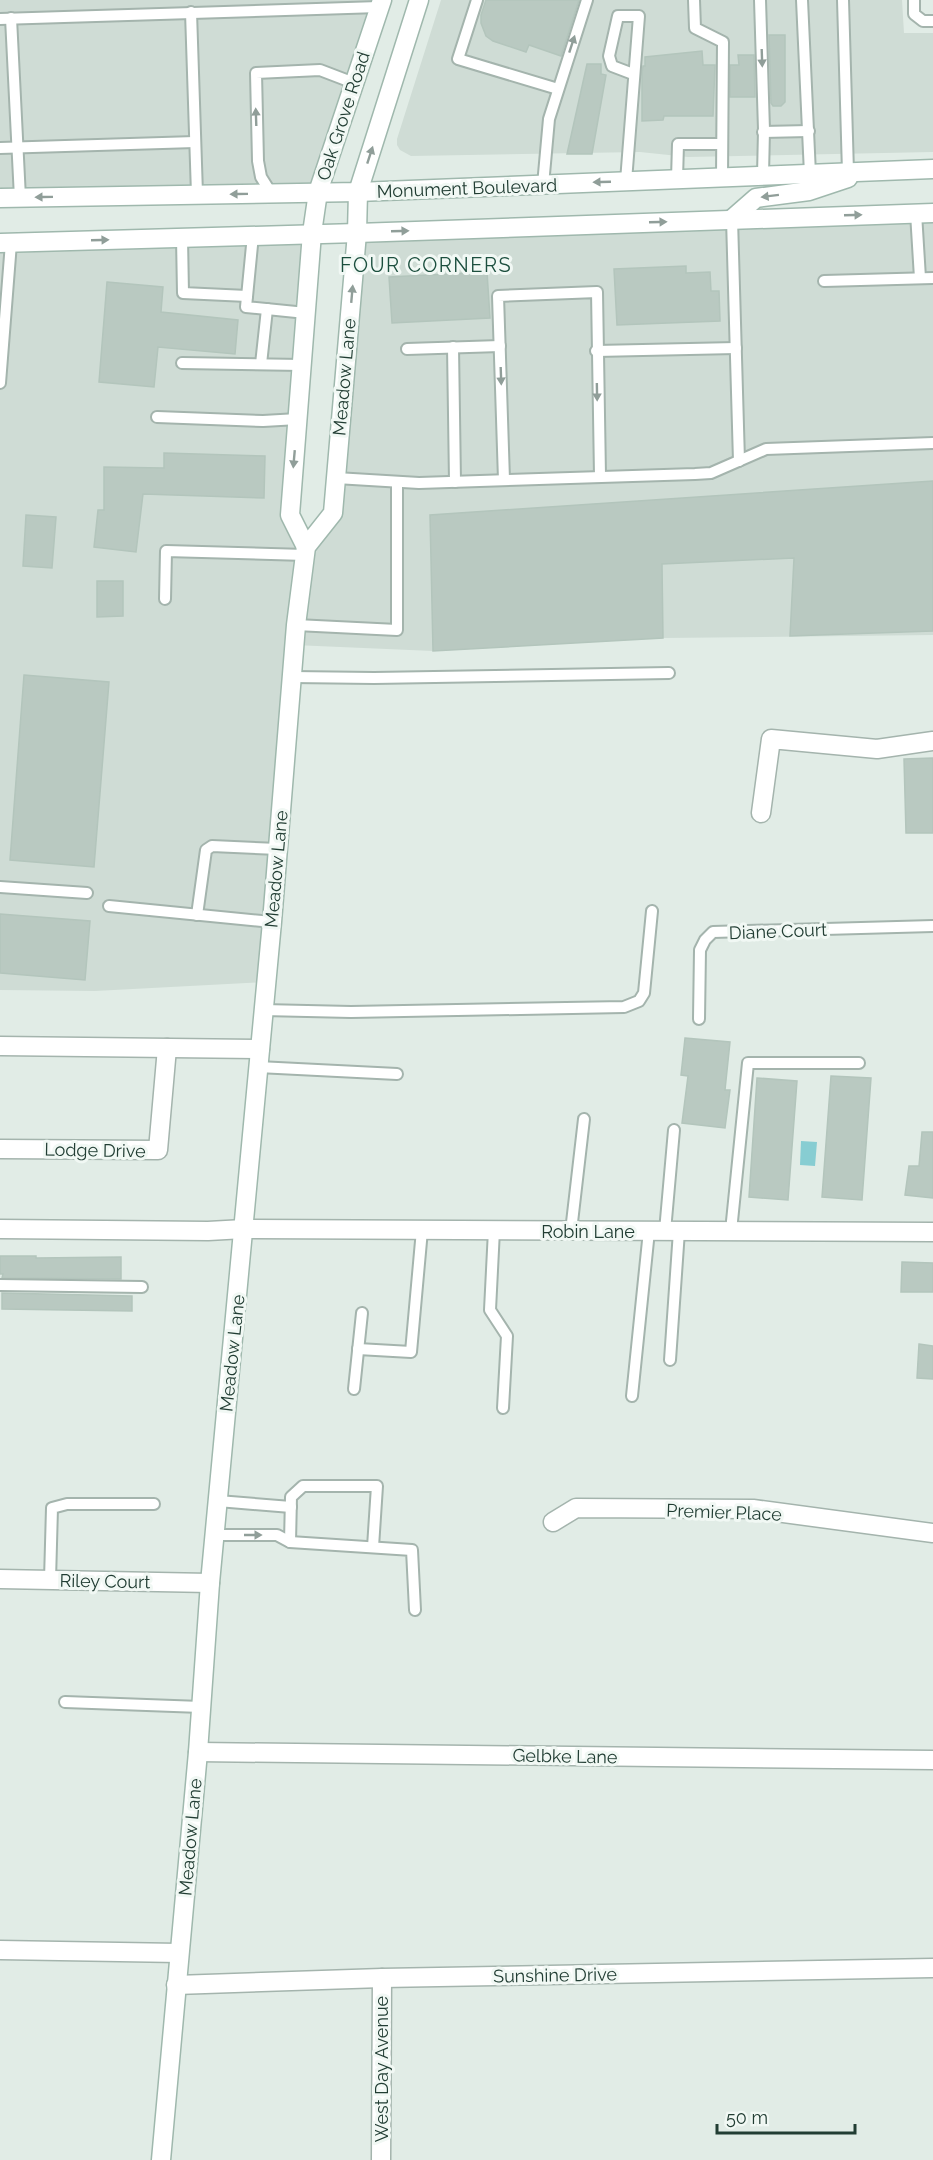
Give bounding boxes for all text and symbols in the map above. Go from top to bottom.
one-way arrow [568,35,578,53]
street label: Oak Grove Road [312,49,374,183]
one-way arrow [757,49,766,68]
one-way arrow [252,107,261,126]
one-way arrow [366,146,375,164]
street label: Monument Boulevard [376,174,558,202]
one-way arrow [592,178,611,187]
one-way arrow [229,189,248,198]
one-way arrow [760,191,779,201]
one-way arrow [35,192,54,202]
one-way arrow [844,210,863,220]
one-way arrow [649,217,668,226]
one-way arrow [391,227,410,236]
one-way arrow [91,236,110,245]
district label: FOUR CORNERS [340,253,512,277]
one-way arrow [347,285,356,304]
street label: Meadow Lane [328,317,360,437]
one-way arrow [496,366,505,385]
one-way arrow [593,383,602,402]
one-way arrow [290,449,299,468]
street label: Meadow Lane [260,809,292,929]
street label: Diane Court [728,919,828,943]
street label: Lodge Drive [44,1139,146,1161]
street label: Robin Lane [541,1221,635,1242]
street label: Meadow Lane [215,1293,249,1413]
street label: Premier Place [666,1499,783,1525]
one-way arrow [244,1530,263,1540]
street label: Riley Court [59,1570,151,1592]
street label: Gelbke Lane [512,1745,618,1767]
street label: Meadow Lane [174,1777,206,1897]
street label: Sunshine Drive [493,1963,618,1987]
street label: West Day Avenue [371,1995,392,2142]
scale bar [717,2097,855,2135]
text: 50 m [726,2107,768,2128]

